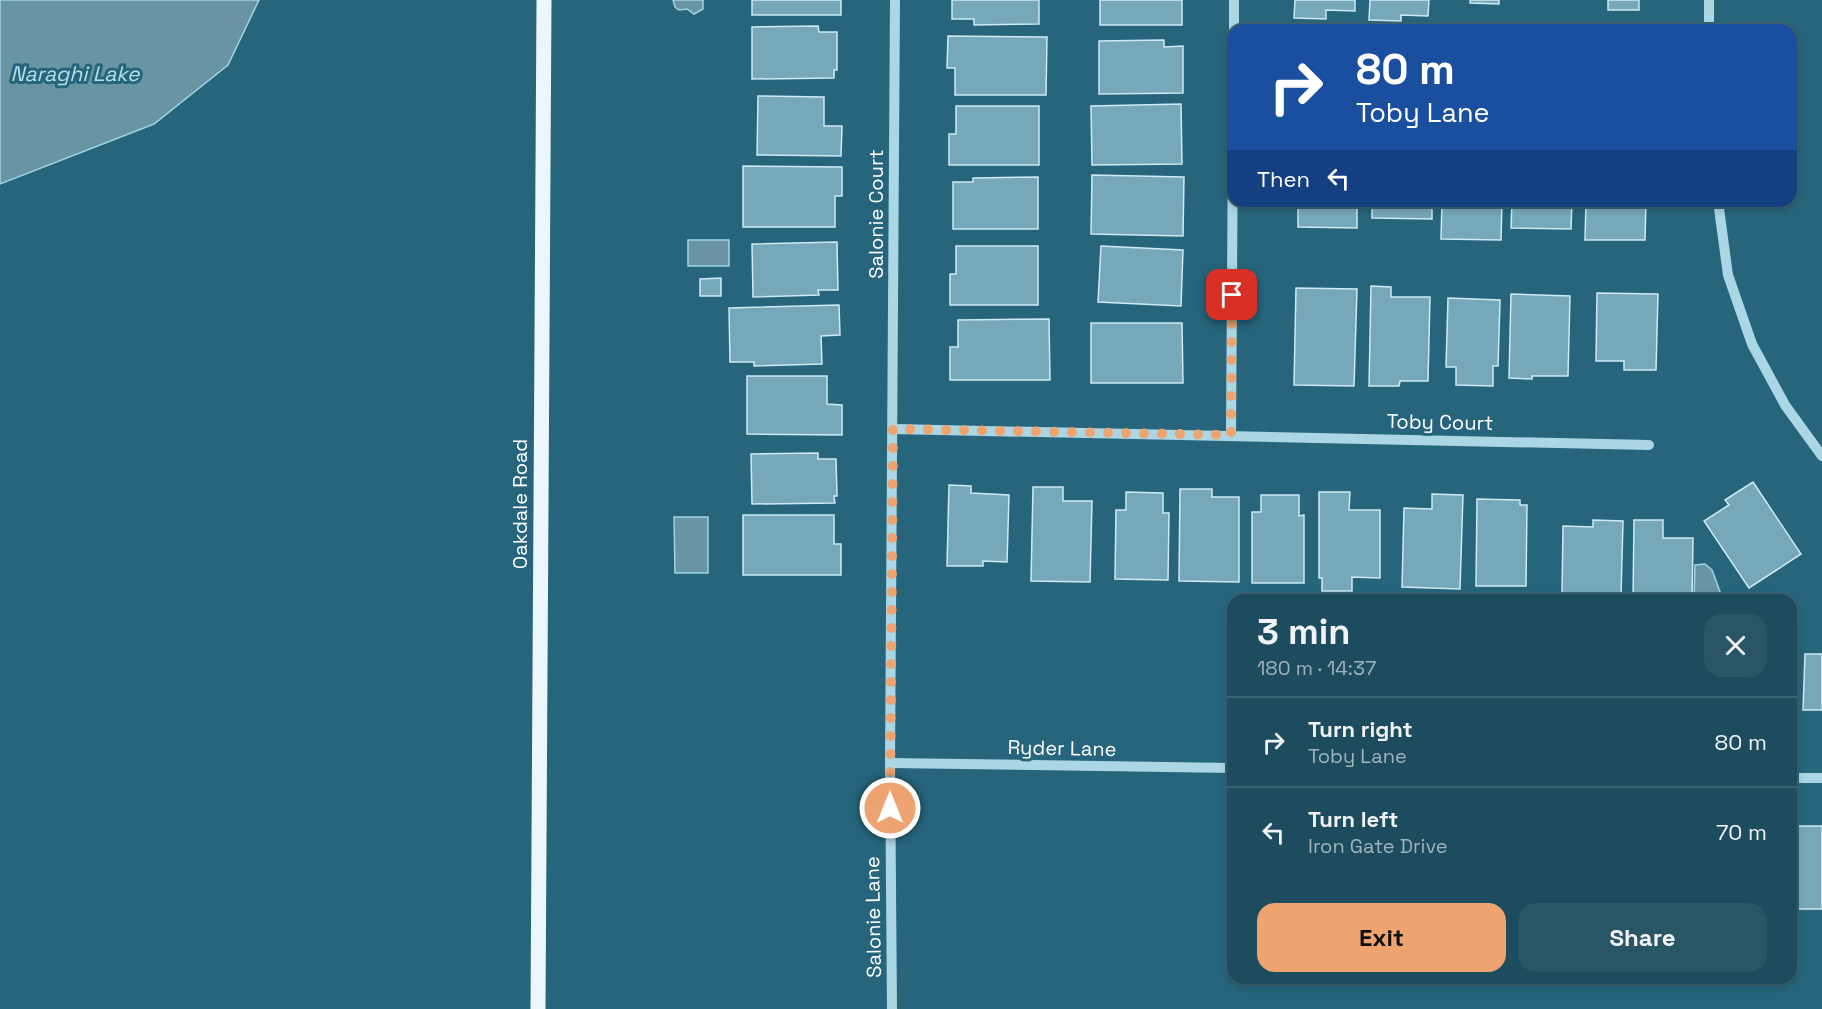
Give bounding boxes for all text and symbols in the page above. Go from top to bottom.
text: 80 m [1356,43,1455,96]
icon: right [1257,48,1335,126]
water label: Naraghi Lake [11,60,141,87]
text: Toby Lane [1356,95,1490,130]
street label: Salonie Court [863,149,889,279]
icon: left [1322,162,1355,195]
text: Then [1257,165,1310,193]
pin [1206,269,1257,320]
icon: arrive [1215,278,1248,311]
street label: Toby Court [1386,408,1494,436]
street label: Oakdale Road [507,439,533,569]
text: 3 min [1257,609,1351,655]
button: close [1704,614,1767,677]
text: 180 m · 14:37 [1257,655,1376,681]
text: Turn right [1308,715,1413,743]
icon: right [1257,726,1290,759]
text: 80 m [1715,728,1767,756]
street label: Ryder Lane [1007,734,1117,762]
text: Toby Lane [1308,743,1407,769]
position arrow [858,776,922,840]
text: Turn left [1308,805,1398,833]
icon: left [1257,816,1290,849]
text: 70 m [1716,818,1767,846]
text: Iron Gate Drive [1308,833,1448,859]
street label: Salonie Lane [859,856,887,978]
button: Exit [1257,903,1506,972]
button: Share [1518,903,1767,972]

